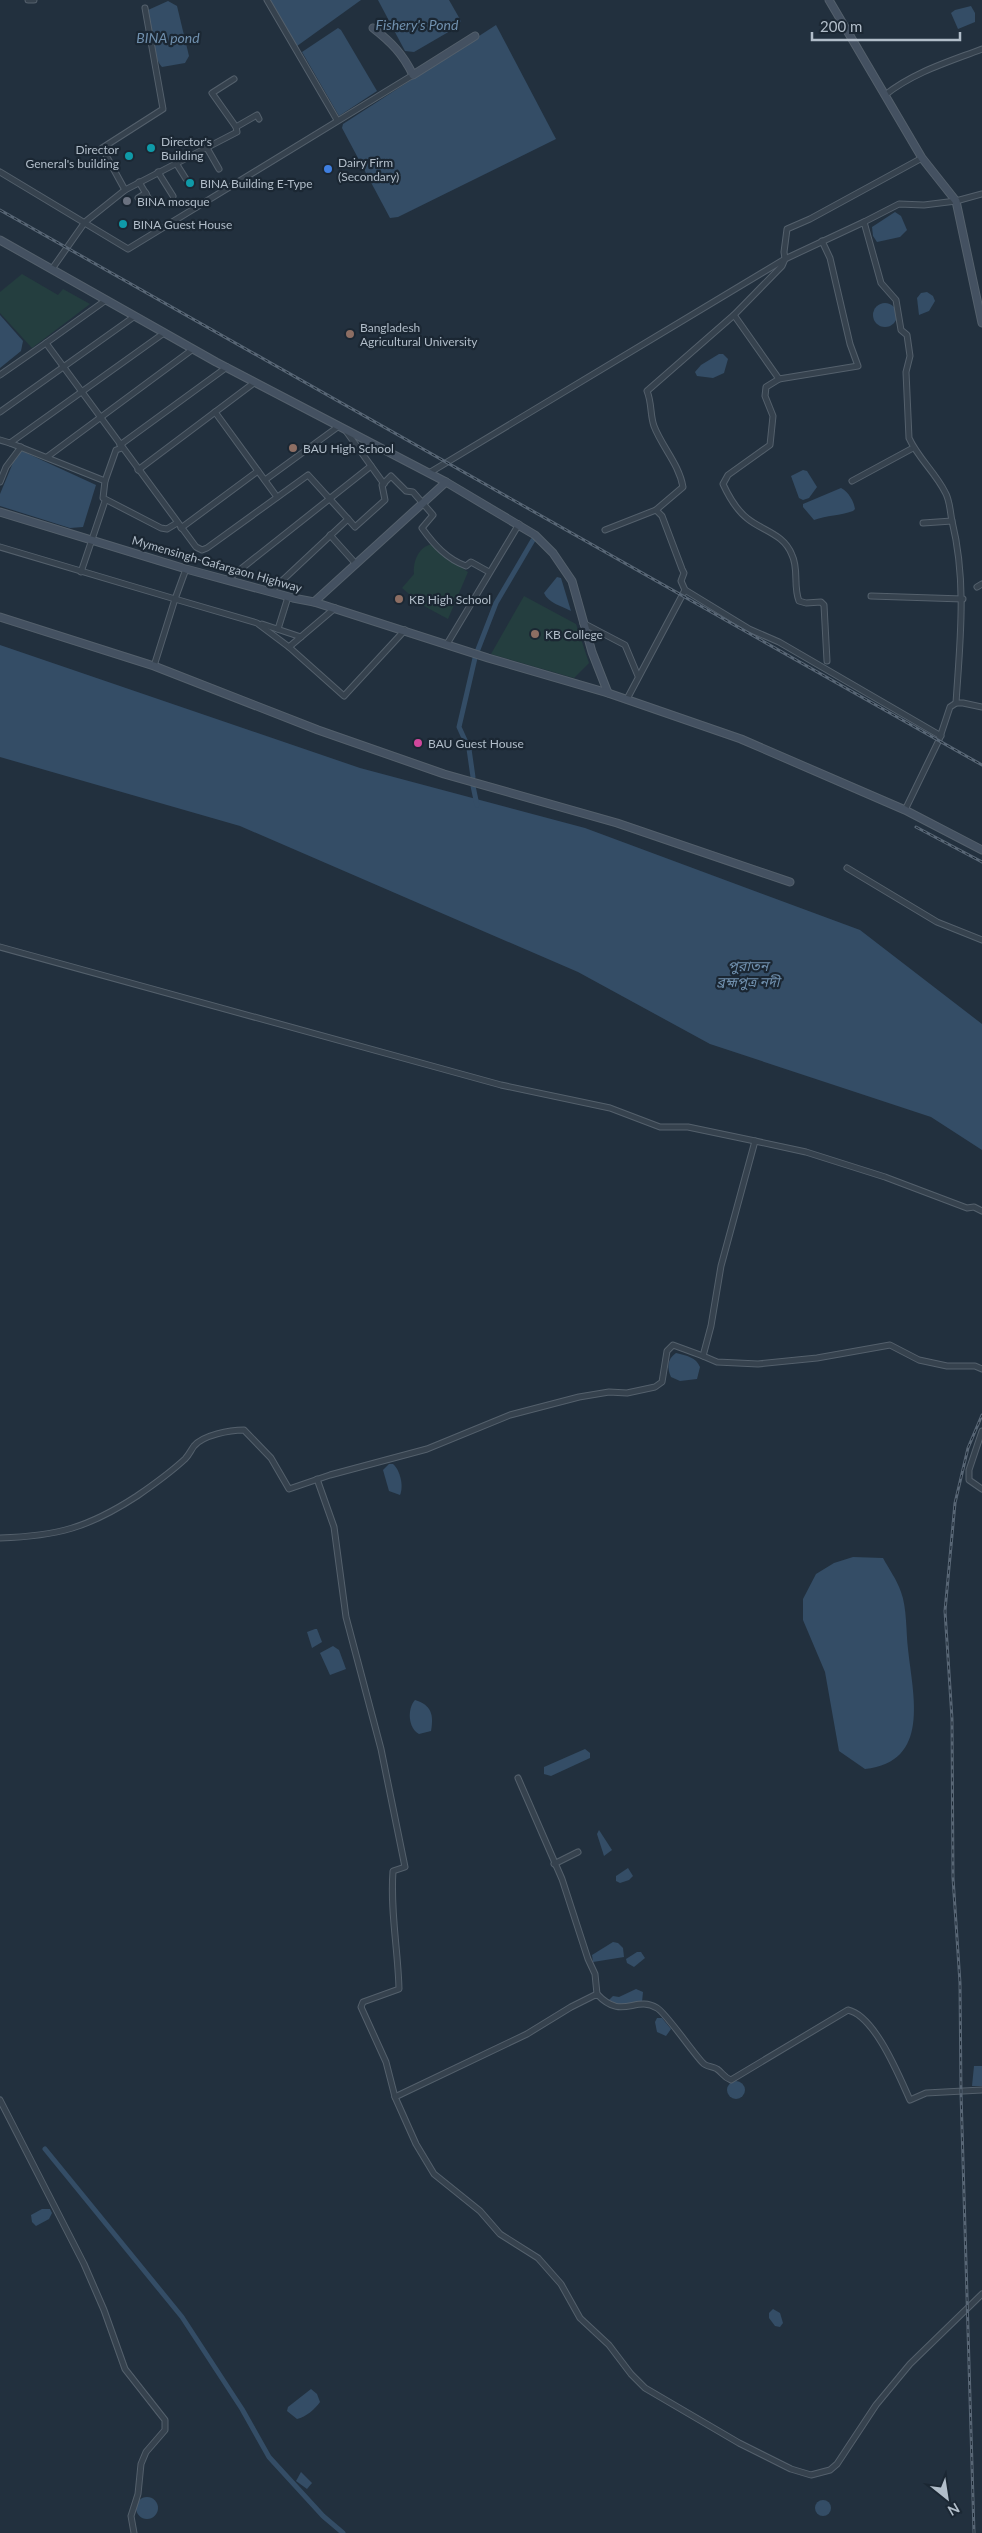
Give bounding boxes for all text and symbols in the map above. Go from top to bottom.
scale bar [812,10,960,42]
water label: Fishery's Pond [376,16,459,33]
text: 200 m [820,17,862,35]
water label: BINA pond [136,29,200,46]
place label: Director's Building [161,134,212,163]
place label: Director General's building [26,142,120,171]
marker: Director's Building [145,142,157,154]
marker: Director General's building [123,150,135,162]
place label: Dairy Firm (Secondary) [338,155,399,184]
marker: Dairy Firm (Secondary) [322,163,334,175]
place label: BINA Building E-Type [200,176,313,191]
marker: BINA Building E-Type [184,177,196,189]
place label: BINA mosque [137,194,210,209]
marker: BINA mosque [121,195,133,207]
place label: BINA Guest House [133,217,232,232]
marker: BINA Guest House [117,218,129,230]
place label: Bangladesh Agricultural University [360,320,478,349]
marker: Bangladesh Agricultural University [344,328,356,340]
place label: BAU High School [303,441,394,456]
marker: BAU High School [287,442,299,454]
street label: Mymensingh-Gafargaon Highway [130,533,305,596]
place label: KB High School [409,592,491,607]
marker: KB High School [393,593,405,605]
place label: KB College [545,627,603,642]
marker: KB College [529,628,541,640]
place label: BAU Guest House [428,736,524,751]
marker: BAU Guest House [412,737,424,749]
water label: পুরাতন ব্রহ্মপুত্র নদী [716,957,783,991]
north arrow [922,2473,972,2523]
text: N [945,2500,963,2520]

